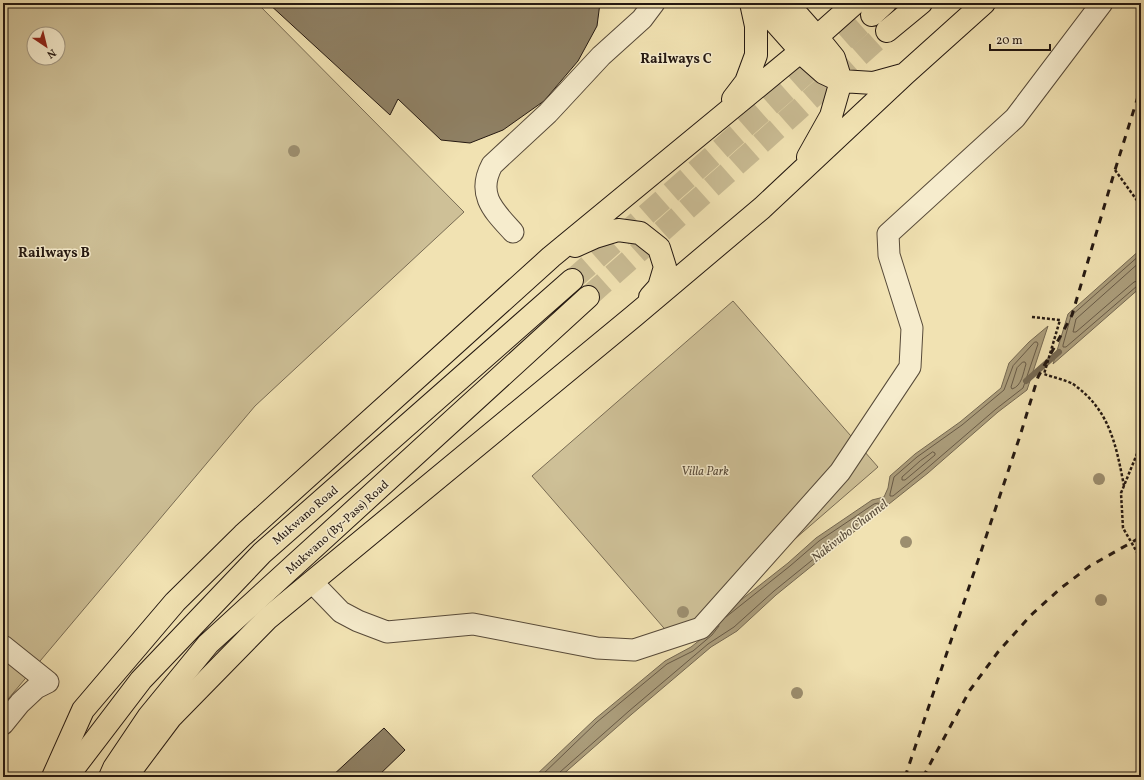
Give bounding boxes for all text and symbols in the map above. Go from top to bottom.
north arrow [26,26,66,66]
scale bar [990,26,1050,52]
text: 20 m [996,33,1023,49]
text: N [43,45,58,61]
district label: Railways C [640,50,712,69]
district label: Railways B [18,244,90,263]
park label: Villa Park [681,464,729,480]
street label: Mukwano (By-Pass) Road [283,477,393,578]
street label: Mukwano Road [269,482,342,549]
water label: Nakivubo Channel [808,495,893,567]

